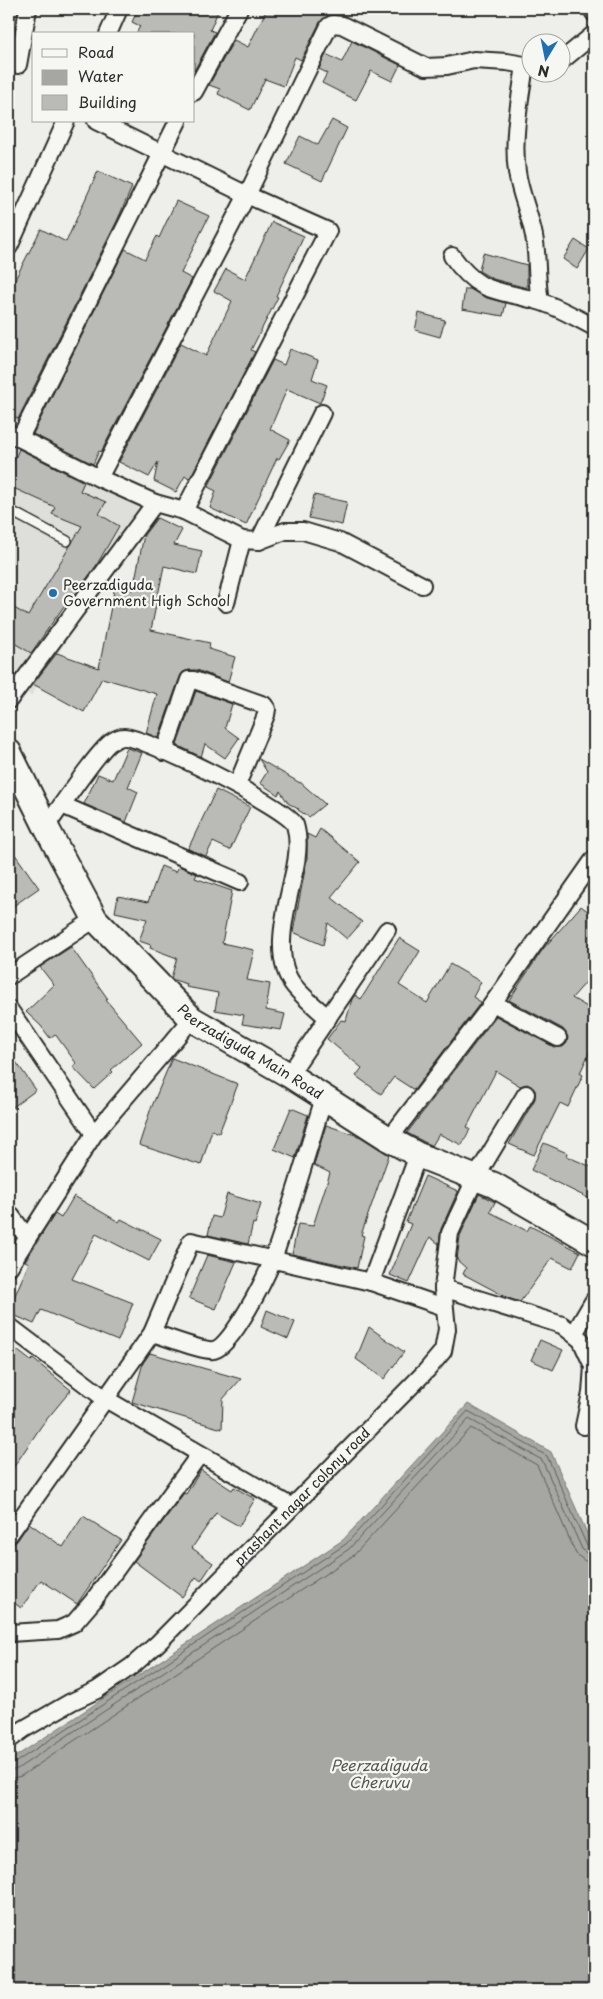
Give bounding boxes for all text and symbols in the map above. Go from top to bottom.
legend [32,32,195,122]
north arrow [520,32,570,82]
text: Road [78,40,114,63]
text: N [536,60,551,83]
text: Water [78,64,123,87]
text: Building [78,90,137,113]
place label: Peerzadiguda Government High School [63,574,230,611]
marker: Peerzadiguda Government High School [47,587,59,599]
street label: Peerzadiguda Main Road [173,999,327,1104]
street label: prashant nagar colony road [229,1423,375,1570]
water label: Peerzadiguda Cheruvu [331,1753,428,1793]

